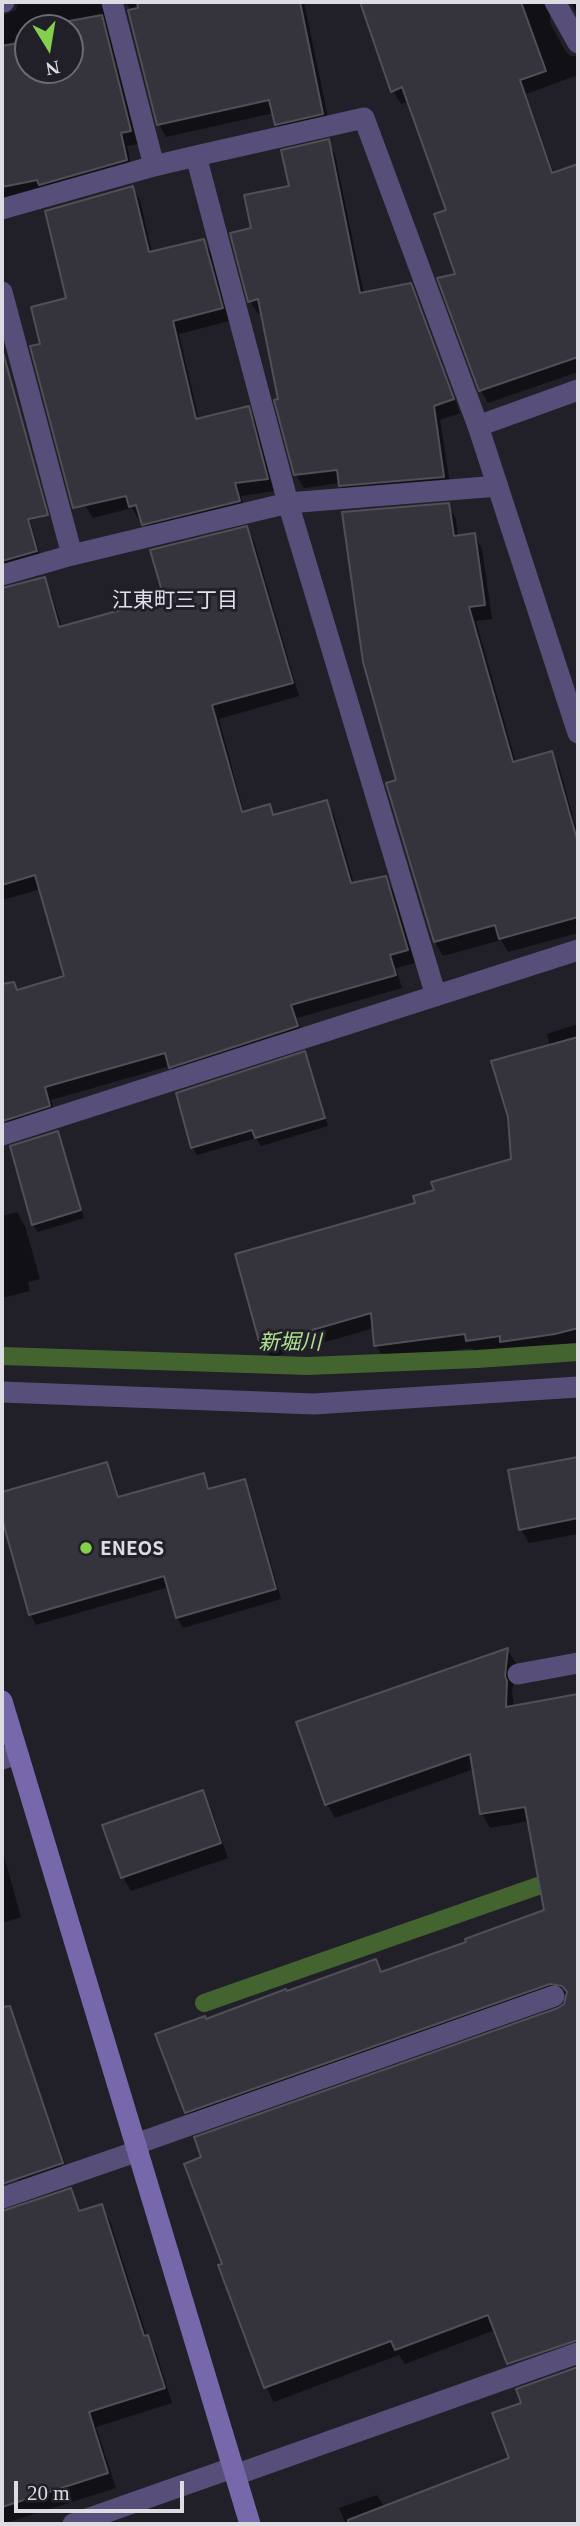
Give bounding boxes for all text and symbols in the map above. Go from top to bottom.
north arrow [14,14,84,84]
text: N [44,57,61,80]
district label: 江東町三丁目 [112,586,238,612]
water label: 新堀川 [259,1328,321,1354]
place label: ENEOS [100,1537,164,1559]
marker: ENEOS [78,1540,94,1556]
scale bar [18,2466,187,2510]
text: 20 m [27,2481,70,2505]

